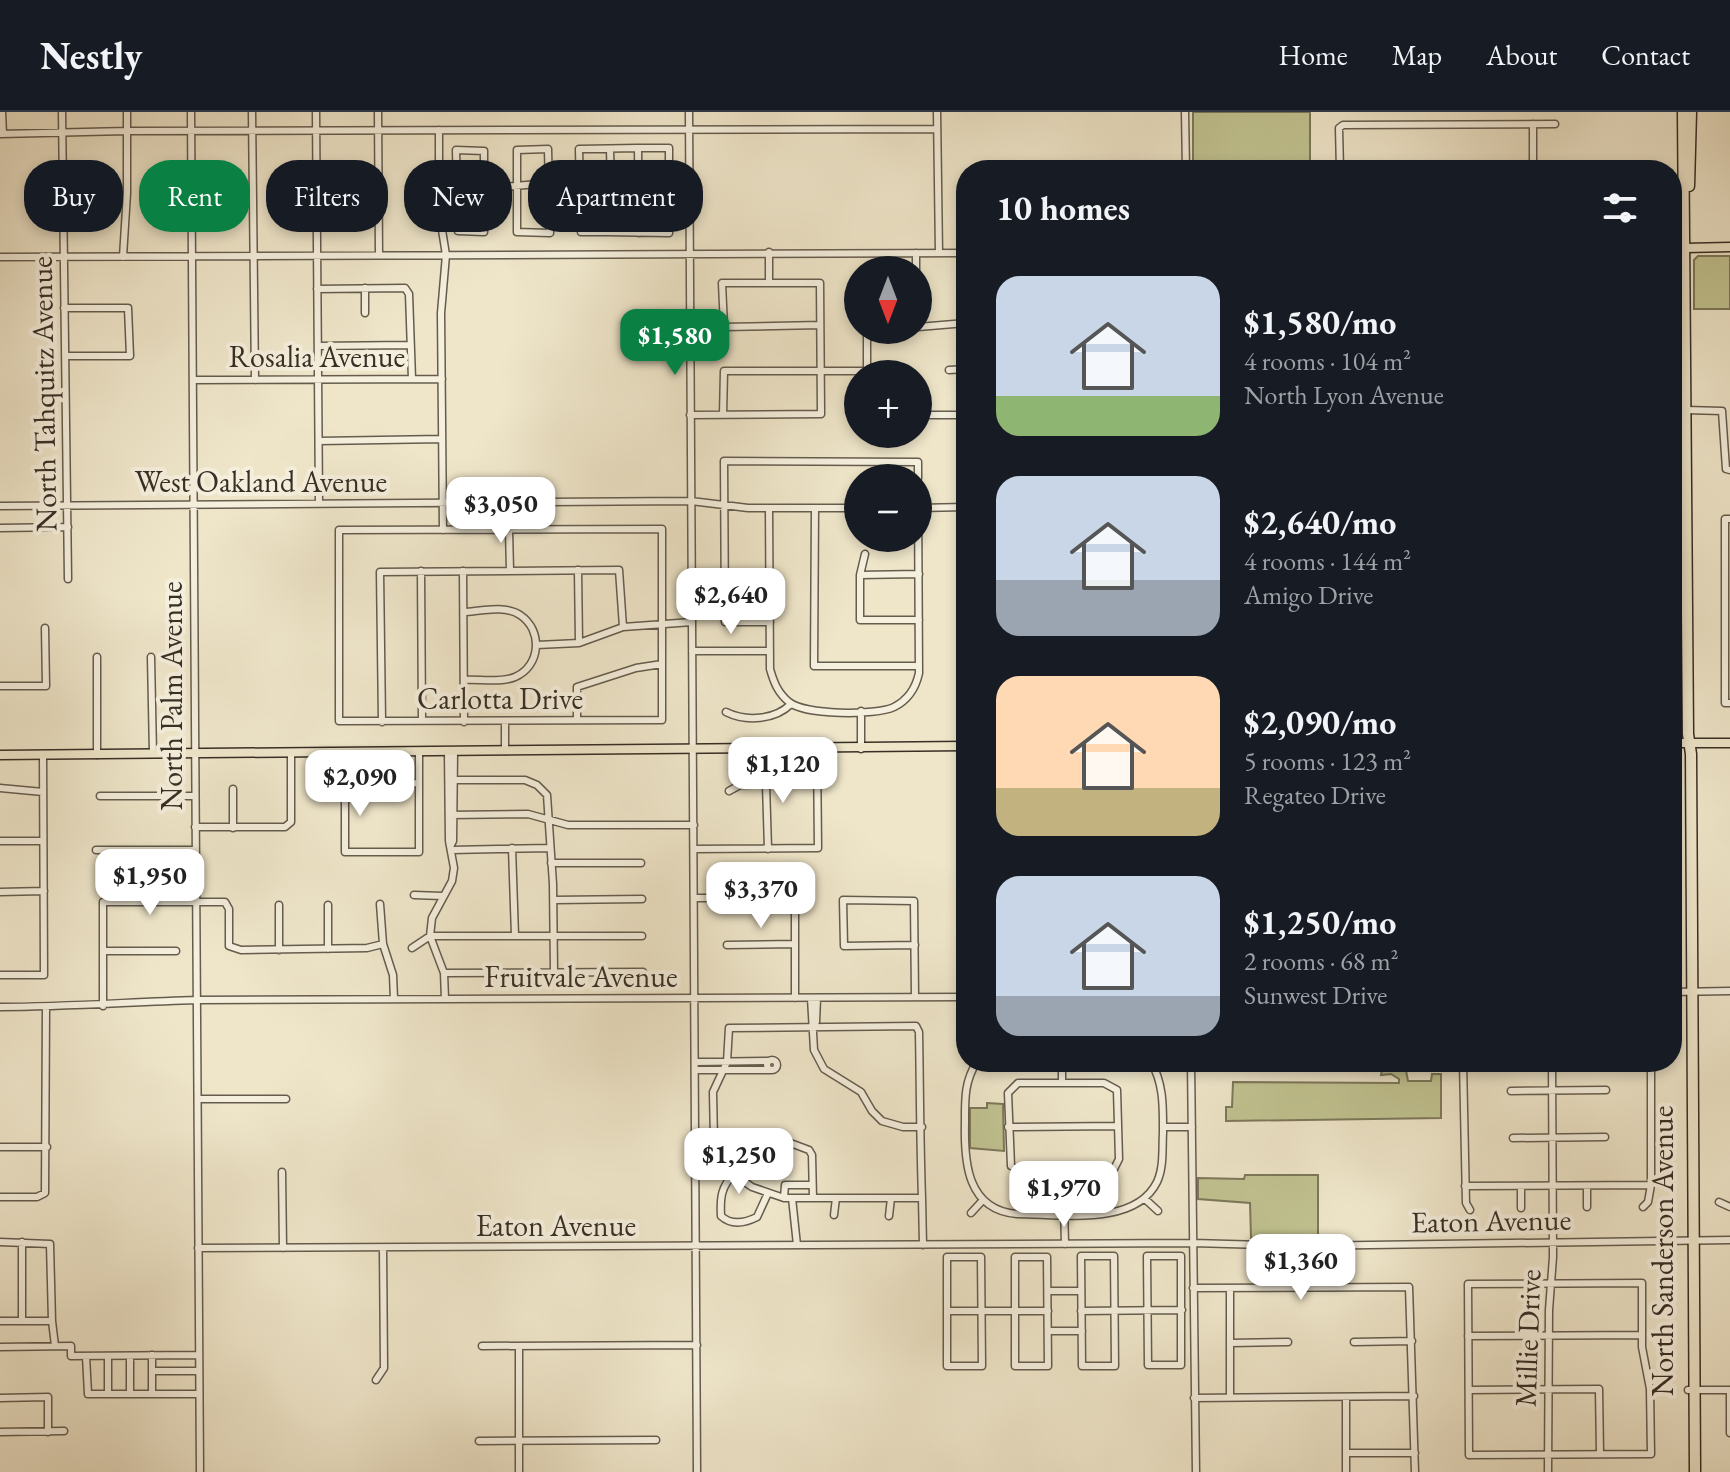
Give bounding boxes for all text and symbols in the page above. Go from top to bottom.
text: Nestly [40,31,142,80]
text: Home [1278,37,1348,73]
text: Map [1392,37,1442,73]
text: About [1486,37,1557,73]
text: Contact [1601,37,1690,73]
chip: Buy [24,160,123,232]
chip: Rent [139,160,250,232]
chip: Filters [266,160,388,232]
chip: New [404,160,512,232]
chip: Apartment [528,160,703,232]
text: 10 homes [996,186,1130,230]
icon: filters [1598,186,1642,230]
street label: North Tahquitz Avenue [22,256,65,532]
north arrow [844,256,932,344]
map controls [844,256,932,552]
text: $1,580/mo [1244,300,1396,344]
icon: home [1060,308,1156,404]
pin: $1,580 [610,309,740,377]
text: $1,580 [638,318,712,352]
street label: Rosalia Avenue [229,337,405,376]
text: 4 rooms · 104 m² [1244,344,1411,378]
button: + [844,360,932,448]
text: North Lyon Avenue [1244,378,1444,412]
street label: West Oakland Avenue [135,462,387,501]
button: − [844,464,932,552]
pin: $3,050 [436,477,566,545]
text: $3,050 [464,486,538,520]
text: $2,640/mo [1244,500,1396,544]
icon: home [1060,508,1156,604]
text: 4 rooms · 144 m² [1244,544,1411,578]
pin: $2,640 [666,568,796,636]
text: $2,640 [694,577,768,611]
text: Amigo Drive [1244,578,1374,612]
street label: North Palm Avenue [152,581,191,811]
street label: Carlotta Drive [417,679,583,718]
text: $2,090/mo [1244,700,1396,744]
icon: home [1060,708,1156,804]
pin: $1,120 [718,737,848,805]
text: 5 rooms · 123 m² [1244,744,1411,778]
text: $1,120 [746,746,820,780]
pin: $2,090 [295,750,425,818]
text: $2,090 [323,759,397,793]
text: Regateo Drive [1244,778,1386,812]
pin: $1,950 [85,849,215,917]
text: $1,950 [113,858,187,892]
pin: $3,370 [696,862,826,930]
text: $3,370 [724,871,798,905]
text: $1,250/mo [1244,900,1396,944]
icon: home [1060,908,1156,1004]
text: 2 rooms · 68 m² [1244,944,1399,978]
street label: Fruitvale Avenue [484,957,678,996]
text: Sunwest Drive [1244,978,1387,1012]
street label: North Sanderson Avenue [1643,1106,1682,1396]
pin: $1,250 [674,1128,804,1196]
text: $1,250 [702,1137,776,1171]
pin: $1,970 [999,1161,1129,1229]
text: $1,970 [1027,1170,1101,1204]
street label: Eaton Avenue [1410,1200,1571,1241]
street label: Eaton Avenue [476,1206,636,1245]
pin: $1,360 [1236,1234,1366,1302]
text: $1,360 [1264,1243,1338,1277]
street label: Millie Drive [1506,1268,1549,1408]

